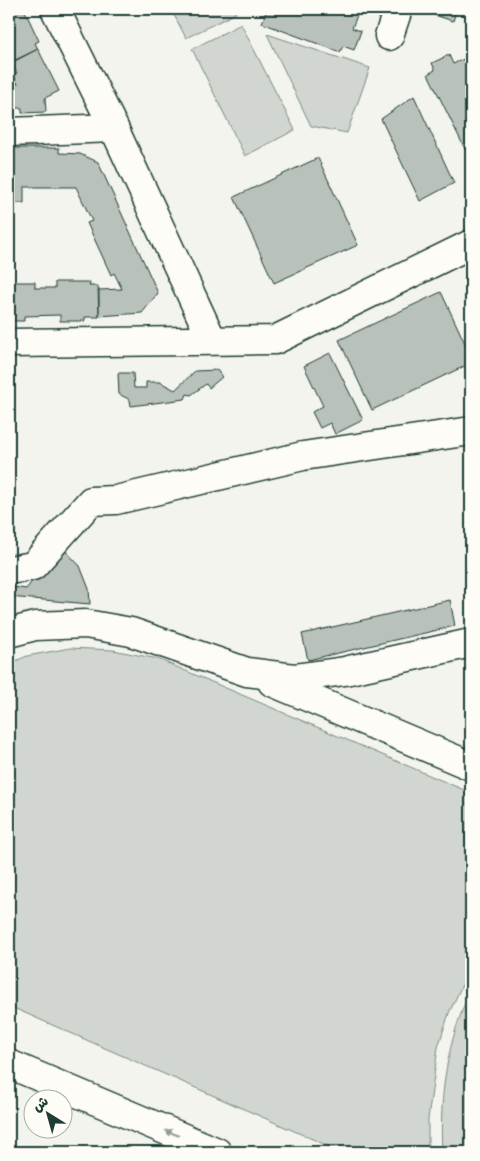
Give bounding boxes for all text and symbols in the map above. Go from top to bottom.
north arrow [22,1088,72,1138]
text: ش [29,1092,53,1117]
one-way arrow [165,1129,179,1137]

